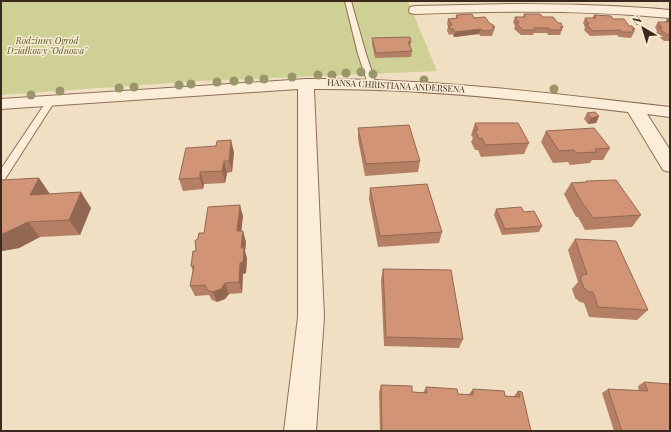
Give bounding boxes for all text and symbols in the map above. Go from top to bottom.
north arrow [623,8,663,48]
text: N [629,11,644,28]
park label: Rodzinny Ogród Działkowy "Odnowa" [6,34,88,56]
street label: HANSA CHRISTIANA ANDERSENA [327,75,466,95]

